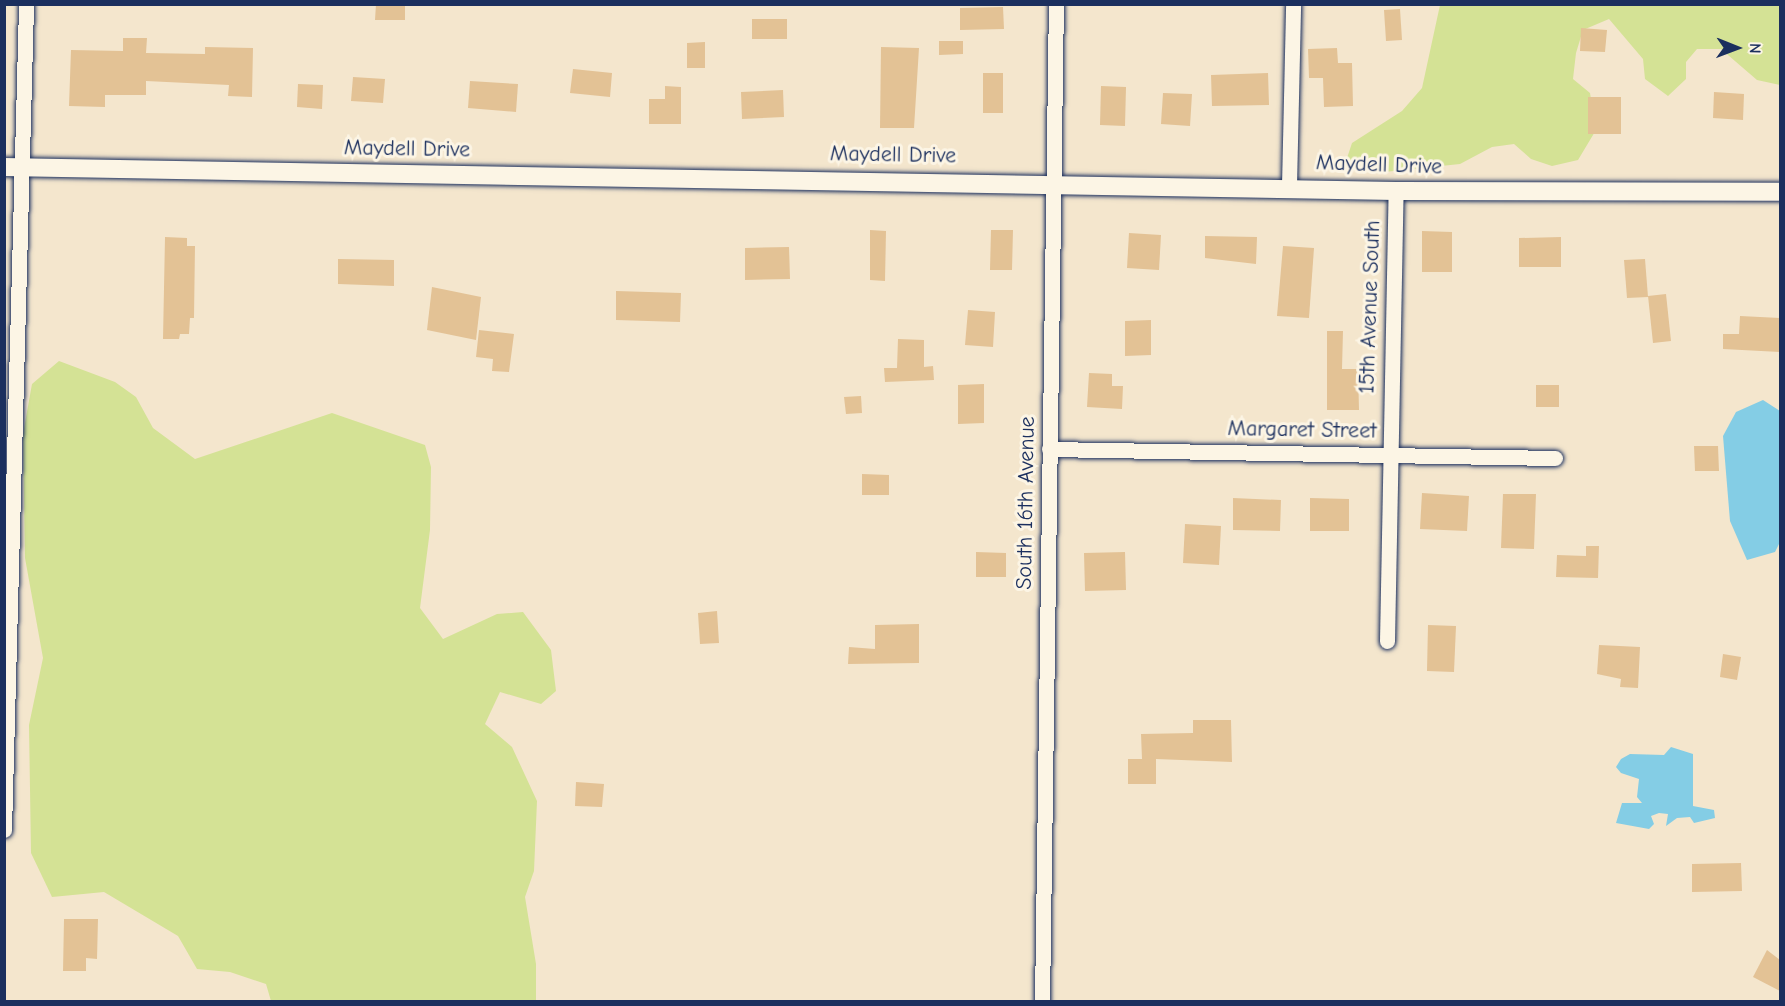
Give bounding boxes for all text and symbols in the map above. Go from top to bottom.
north arrow [1707,18,1767,78]
text: N [1746,43,1764,54]
street label: Maydell Drive [344,135,470,163]
street label: Maydell Drive [830,141,956,169]
street label: Maydell Drive [1315,150,1443,180]
street label: 15th Avenue South [1354,220,1386,394]
street label: South 16th Avenue [1011,416,1041,590]
street label: Margaret Street [1227,416,1377,444]

